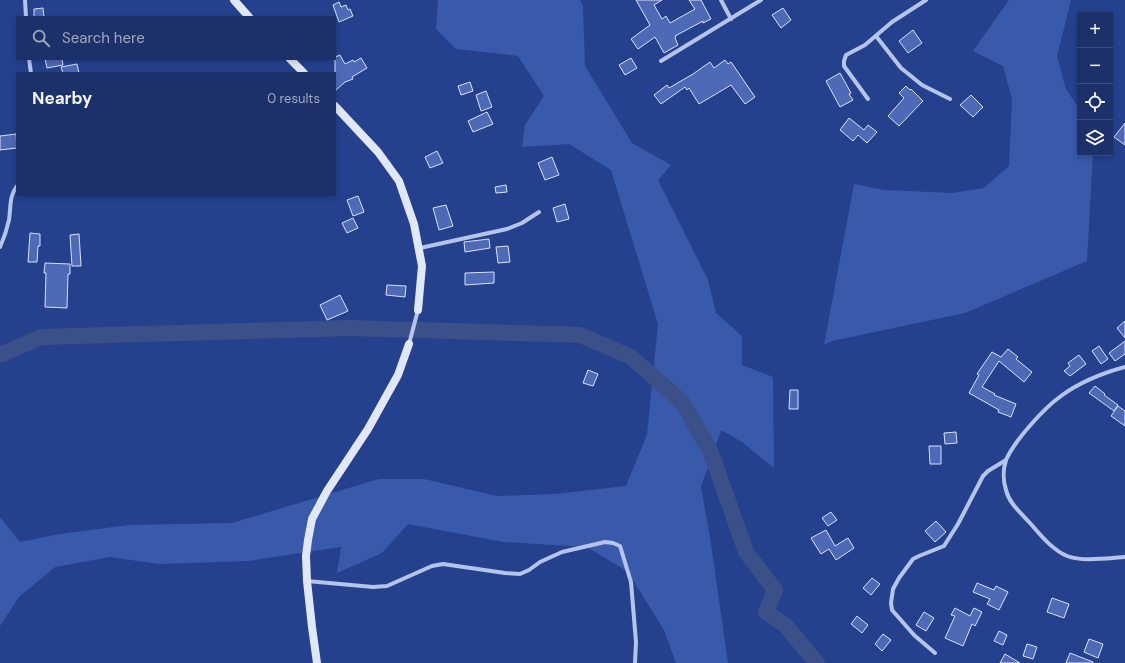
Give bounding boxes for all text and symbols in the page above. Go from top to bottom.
map controls [1077,12,1113,156]
button: + [1077,12,1113,48]
search box [16,16,336,60]
icon: search [30,27,52,49]
text: Search here [62,28,145,48]
button: − [1077,48,1113,84]
button: locate [1077,84,1113,120]
text: Nearby [32,87,92,109]
text: 0 results [267,90,320,107]
button: layers [1077,120,1113,156]

